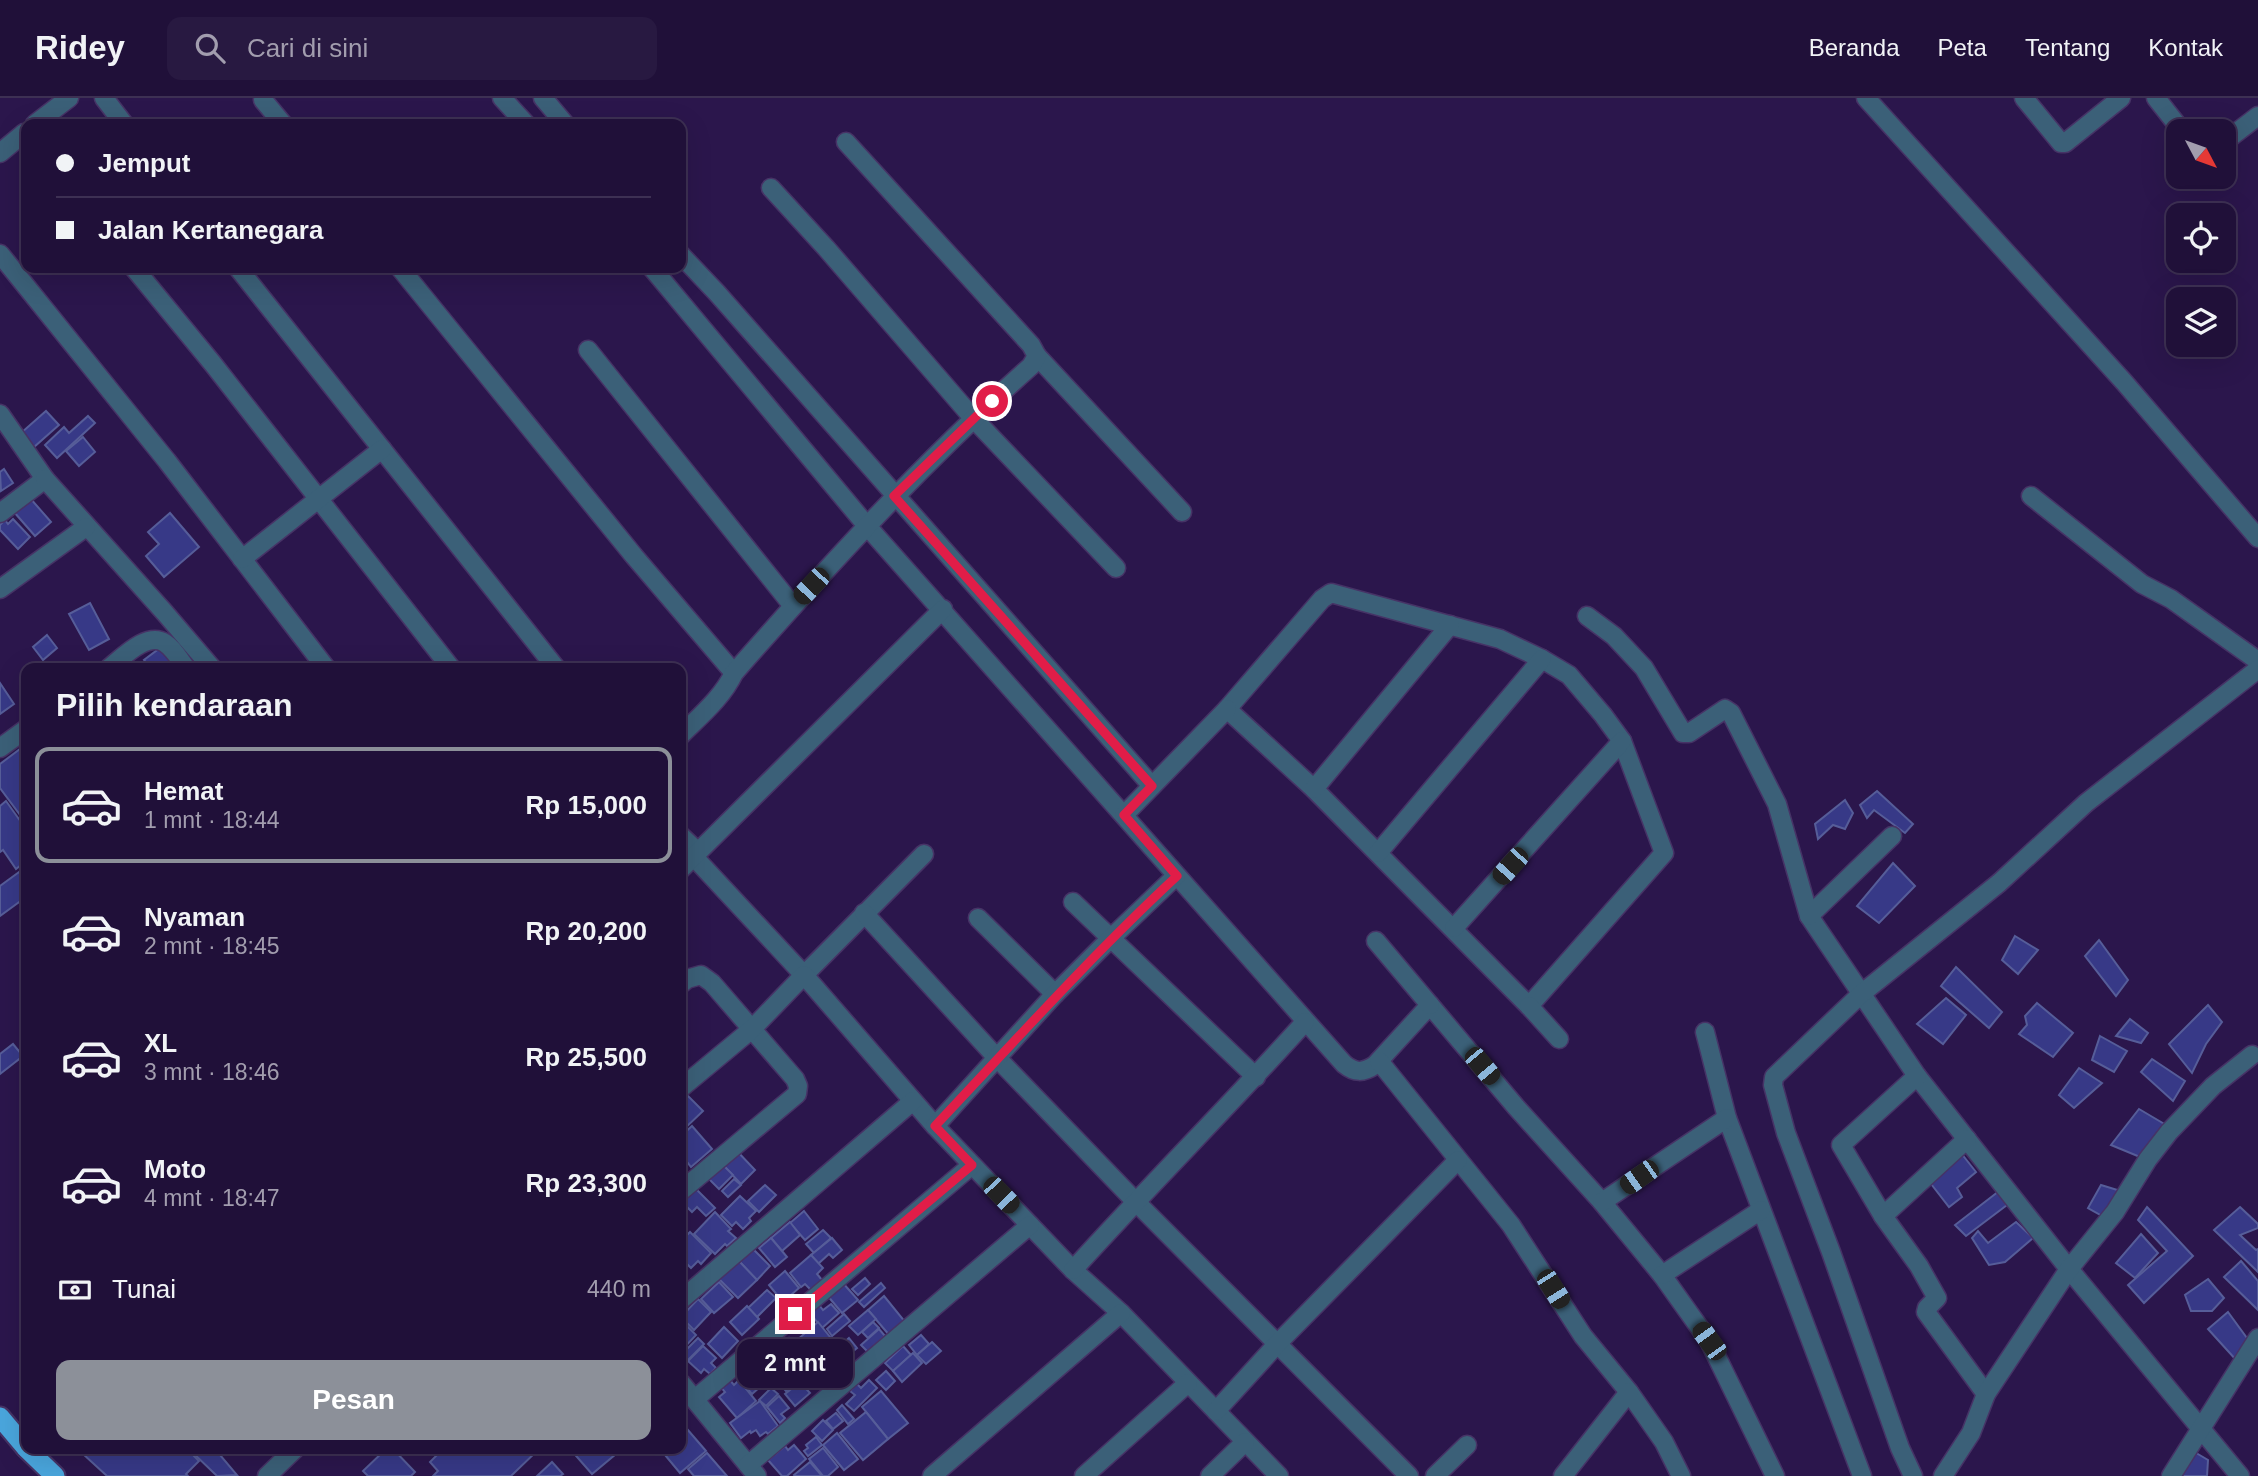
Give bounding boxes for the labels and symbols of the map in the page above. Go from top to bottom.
north arrow [2166,119,2236,189]
route start [976,385,1008,417]
car [789,563,834,609]
car [1489,843,1532,889]
car [1461,1043,1504,1089]
car [1616,1156,1663,1198]
car [979,1173,1024,1217]
car [1533,1266,1574,1312]
route end [779,1298,811,1330]
car [1689,1318,1730,1364]
callout: 2 mnt [737,1338,853,1388]

